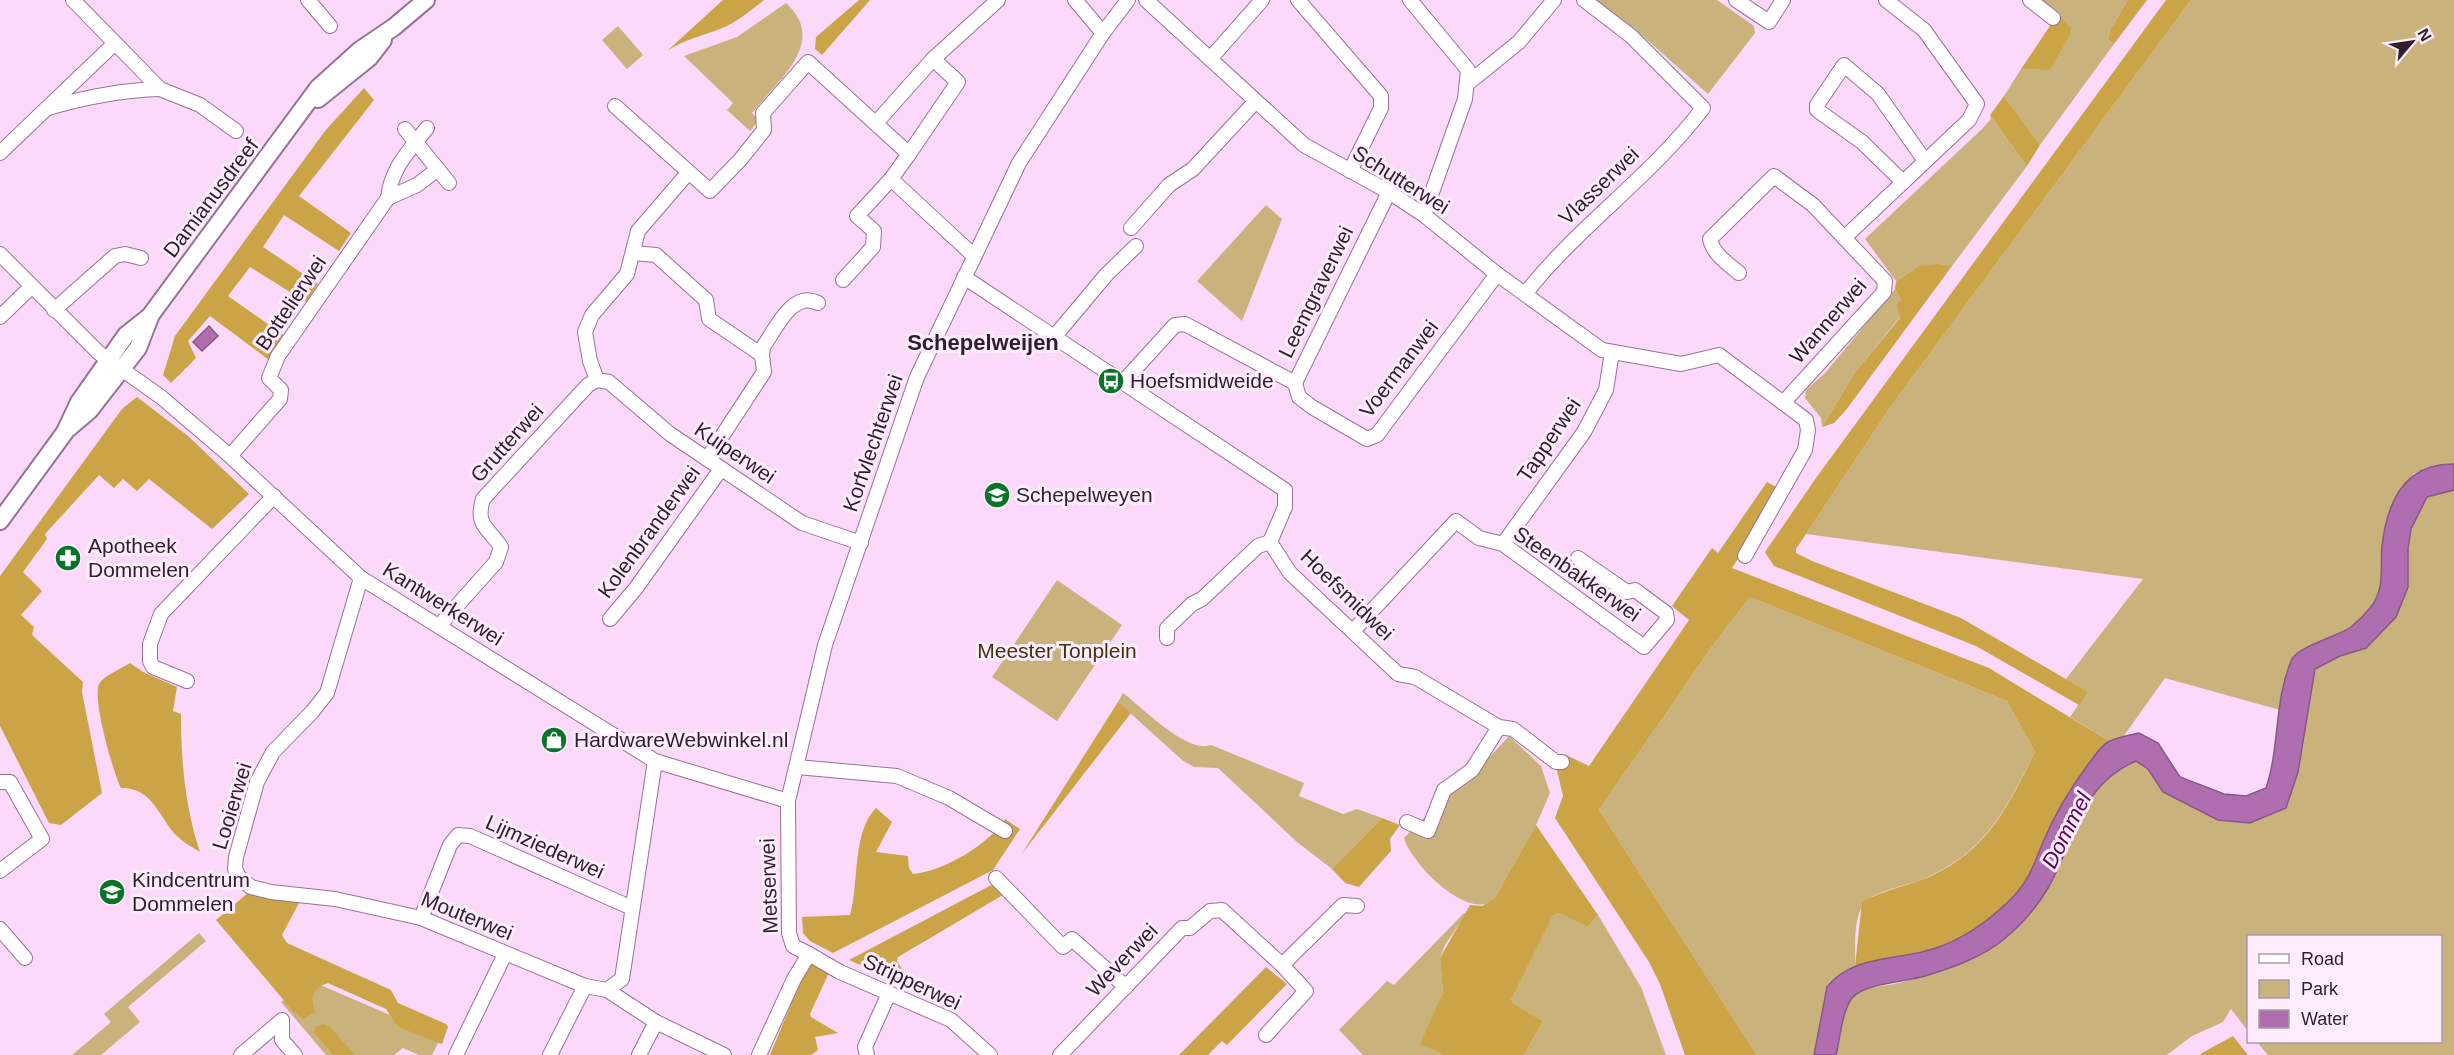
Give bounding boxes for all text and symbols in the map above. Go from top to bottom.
north arrow [2382,12,2442,72]
text: N [2414,26,2435,44]
street label: Damianusdreef [159,134,263,261]
street label: Schutterwei [1349,141,1454,218]
street label: Vlasserwei [1554,142,1643,229]
street label: Leemgraverwei [1274,222,1357,361]
street label: Bottelierwei [251,251,330,354]
street label: Wannerwei [1785,274,1871,368]
street label: Voermanwei [1355,316,1443,422]
district label: Schepelweijen [907,330,1059,355]
bus stop icon: Hoefsmidweide [1096,366,1126,396]
place label: Hoefsmidweide [1130,369,1274,392]
street label: Korfvlechterwei [838,371,907,514]
street label: Tapperwei [1512,394,1585,486]
street label: Grutterwei [466,399,548,486]
street label: Kuiperwei [691,417,780,488]
street label: Kolenbranderwei [593,461,704,602]
school or university icon: Schepelweyen [982,480,1012,510]
place label: Schepelweyen [1016,483,1153,506]
street label: Steenbakkerwei [1509,521,1645,626]
place label: Apotheek Dommelen [88,534,190,581]
pharmacy icon: Apotheek Dommelen [53,543,83,573]
street label: Hoefsmidwei [1296,545,1399,645]
street label: Kantwerkerwei [379,557,508,650]
park label: Meester Tonplein [977,639,1137,662]
shop icon: HardwareWebwinkel.nl [539,725,569,755]
place label: HardwareWebwinkel.nl [574,728,788,751]
street label: Looierwei [207,760,256,852]
water label: Dommel [2037,787,2097,872]
street label: Lijmziederwei [482,810,608,883]
street label: Metserwei [755,838,782,934]
place label: Kindcentrum Dommelen [132,868,250,915]
school or university icon: Kindcentrum Dommelen [97,877,127,907]
street label: Mouterwei [418,887,516,944]
street label: Weverwei [1081,919,1162,1001]
legend [2247,935,2442,1043]
street label: Stripperwei [860,949,965,1014]
text: Road [2301,949,2344,969]
text: Park [2301,979,2339,999]
text: Water [2301,1009,2348,1029]

